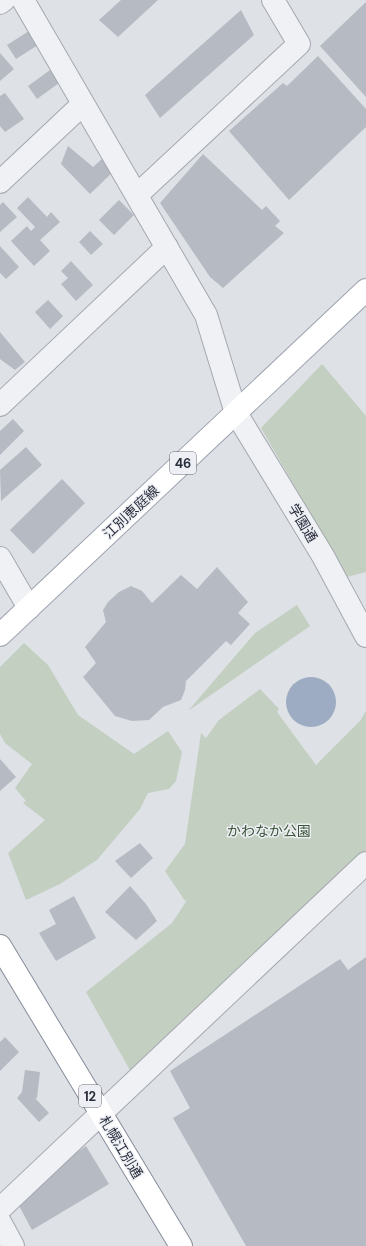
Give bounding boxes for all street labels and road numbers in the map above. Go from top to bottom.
road number: 46 [170,452,196,474]
street label: 江別恵庭線 [99,482,163,542]
street label: 学園通 [284,500,322,546]
road number: 12 [79,1085,101,1107]
street label: 札幌江別通 [95,1112,147,1182]

